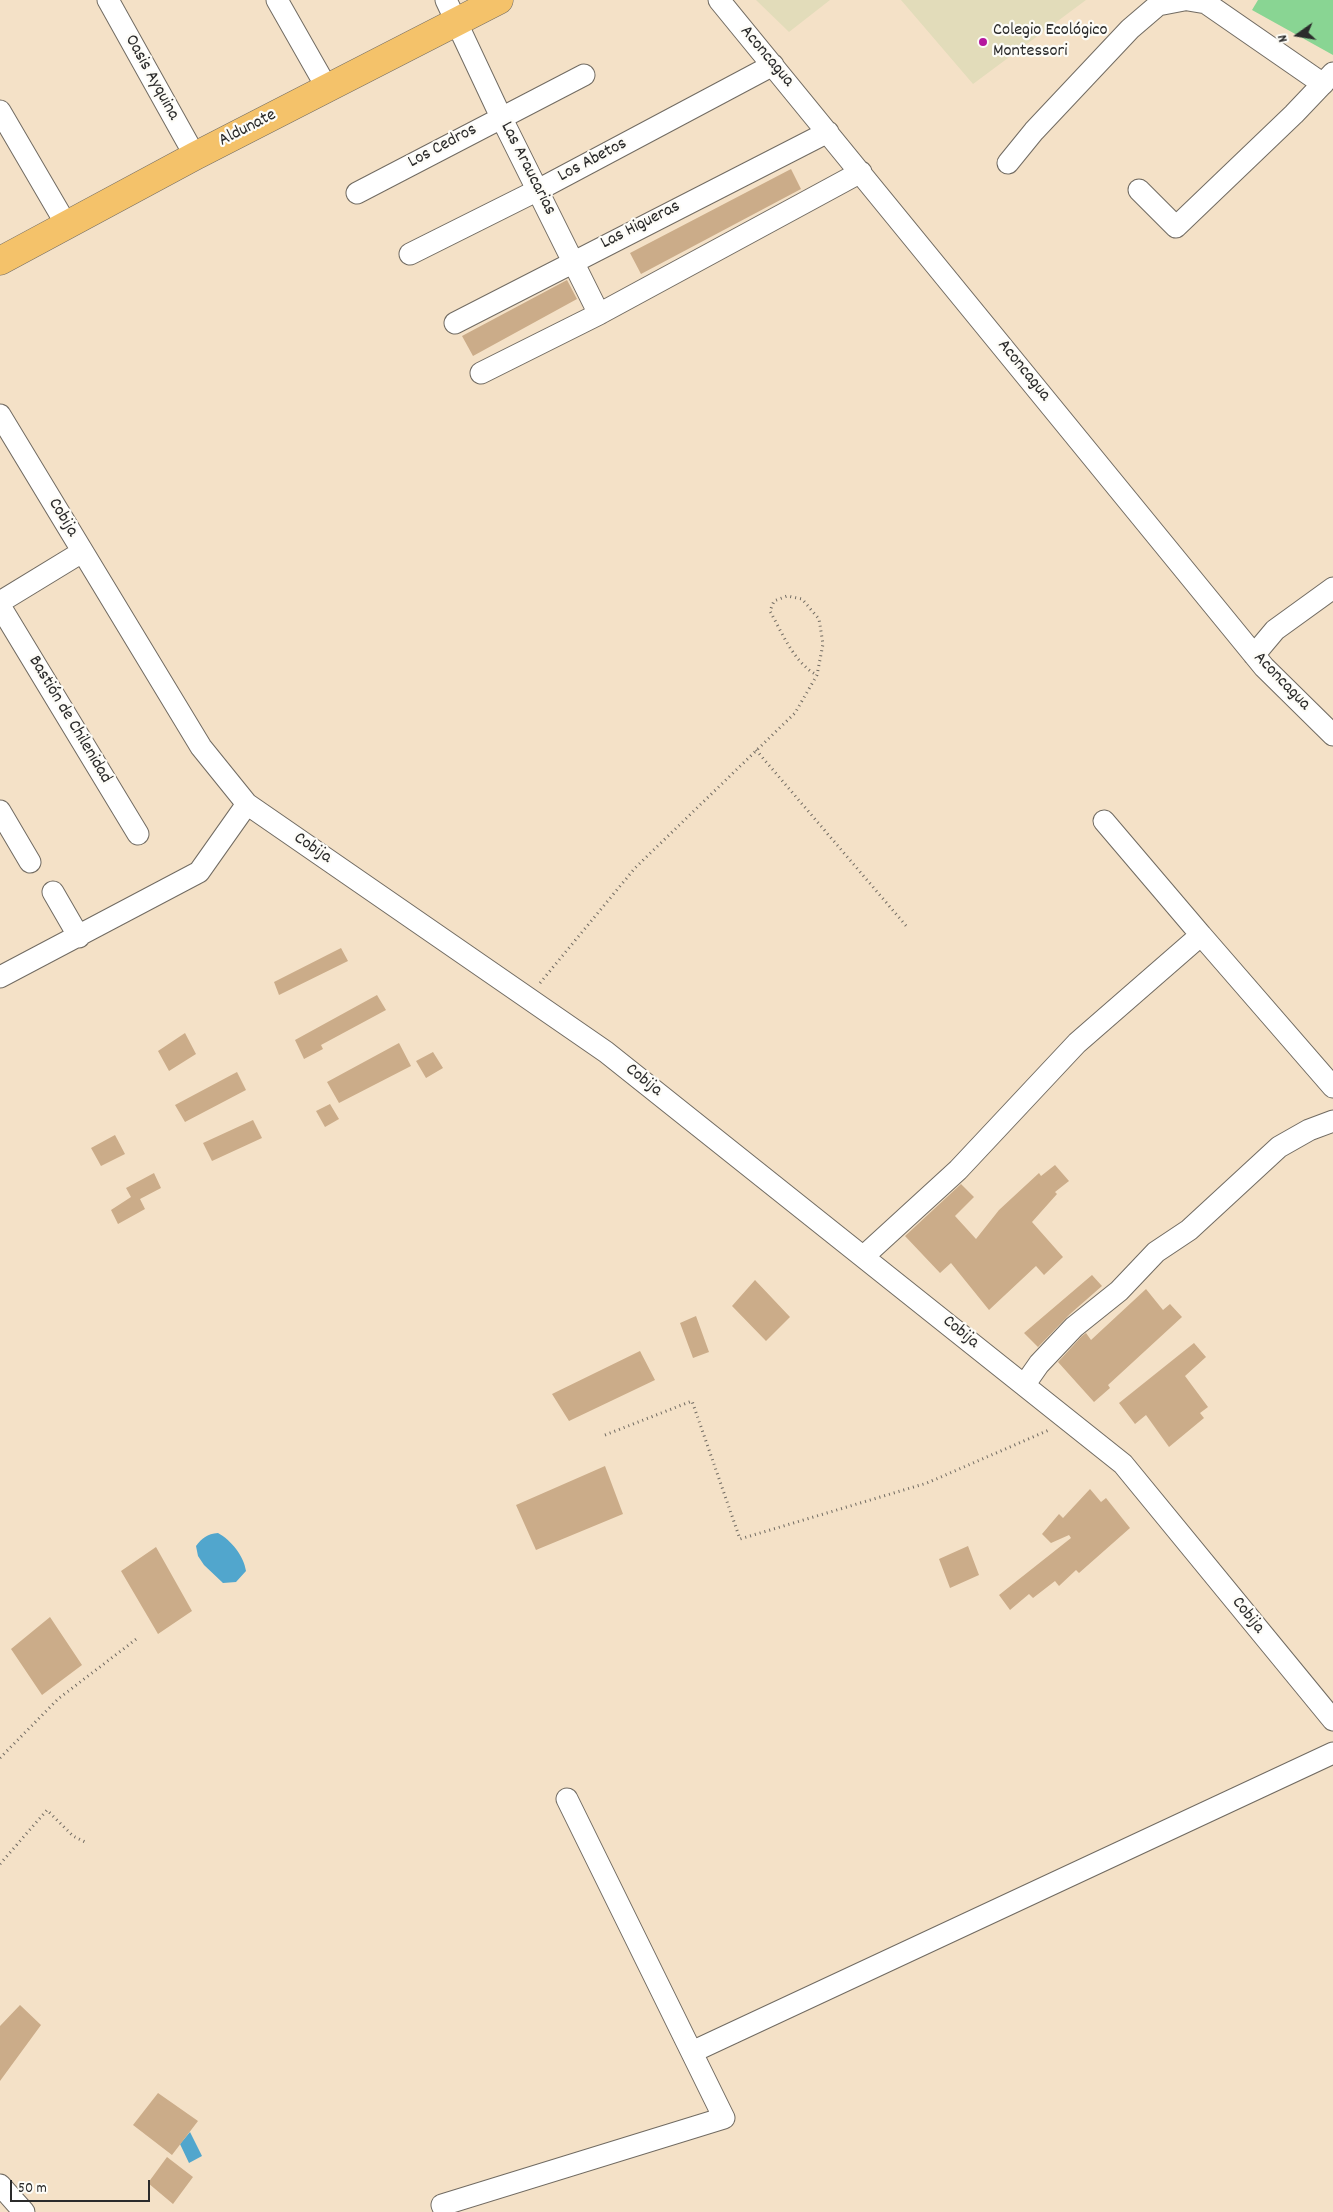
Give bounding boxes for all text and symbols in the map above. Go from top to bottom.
north arrow [1273,10,1323,60]
place label: Colegio Ecológico Montessori [993,21,1108,64]
street label: Aconcagua [734,22,798,92]
street label: Oasis Ayquina [119,32,183,124]
text: N [1273,33,1294,44]
marker: Colegio Ecológico Montessori [977,36,989,48]
street label: Aldunate [216,105,280,153]
street label: Las Araucarias [494,119,560,219]
street label: Los Cedros [405,120,481,174]
street label: Los Abetos [555,134,631,188]
street label: Las Higueras [598,197,684,255]
street label: Aconcagua [992,336,1054,406]
street label: Cobija [42,495,82,541]
street label: Aconcagua [1248,648,1314,716]
street label: Bastión de Chilenidad [22,652,116,788]
street label: Cobija [289,829,335,869]
street label: Cobija [620,1060,666,1102]
street label: Cobija [937,1312,983,1354]
street label: Cobija [1226,1593,1268,1639]
scale bar [12,2170,152,2202]
text: 50 m [18,2178,47,2200]

